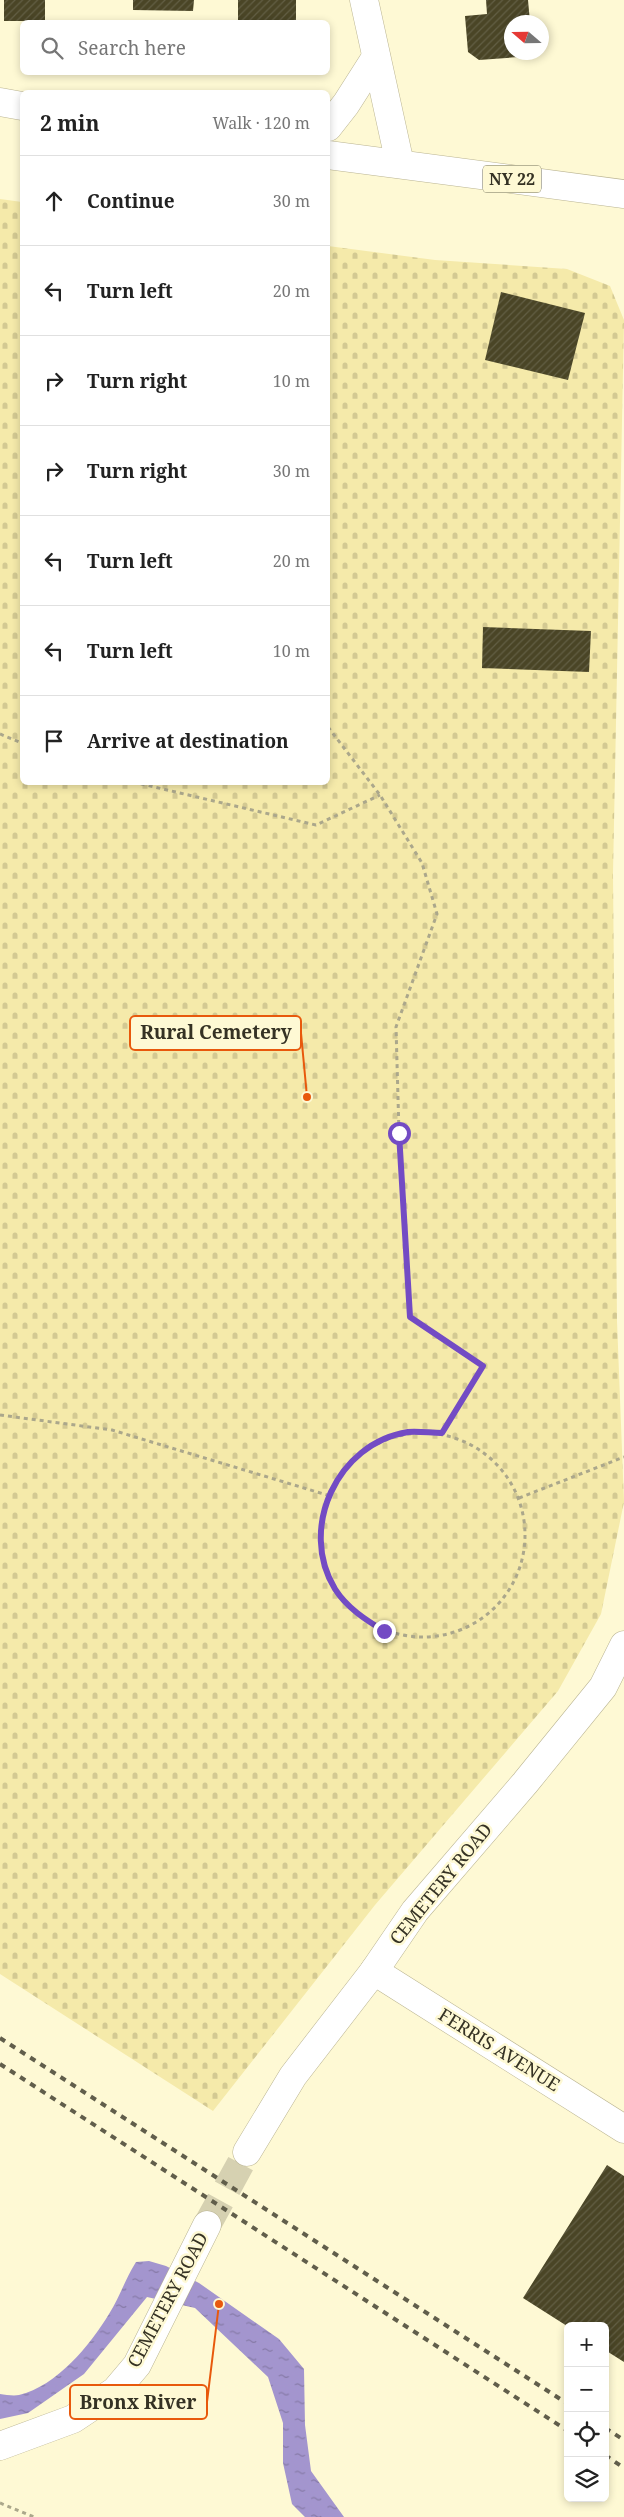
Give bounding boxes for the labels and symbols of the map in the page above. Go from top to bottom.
north arrow [504,15,549,60]
road number: NY 22 [483,165,541,192]
callout: Rural Cemetery [130,1016,301,1050]
text: Rural Cemetery [140,1019,292,1045]
route start [388,1122,411,1145]
route end [373,1620,396,1643]
street label: CEMETERY ROAD [384,1818,497,1949]
street label: FERRIS AVENUE [434,2002,565,2096]
street label: CEMETERY ROAD [121,2228,213,2371]
callout: Bronx River [70,2385,207,2419]
text: Bronx River [80,2389,196,2415]

